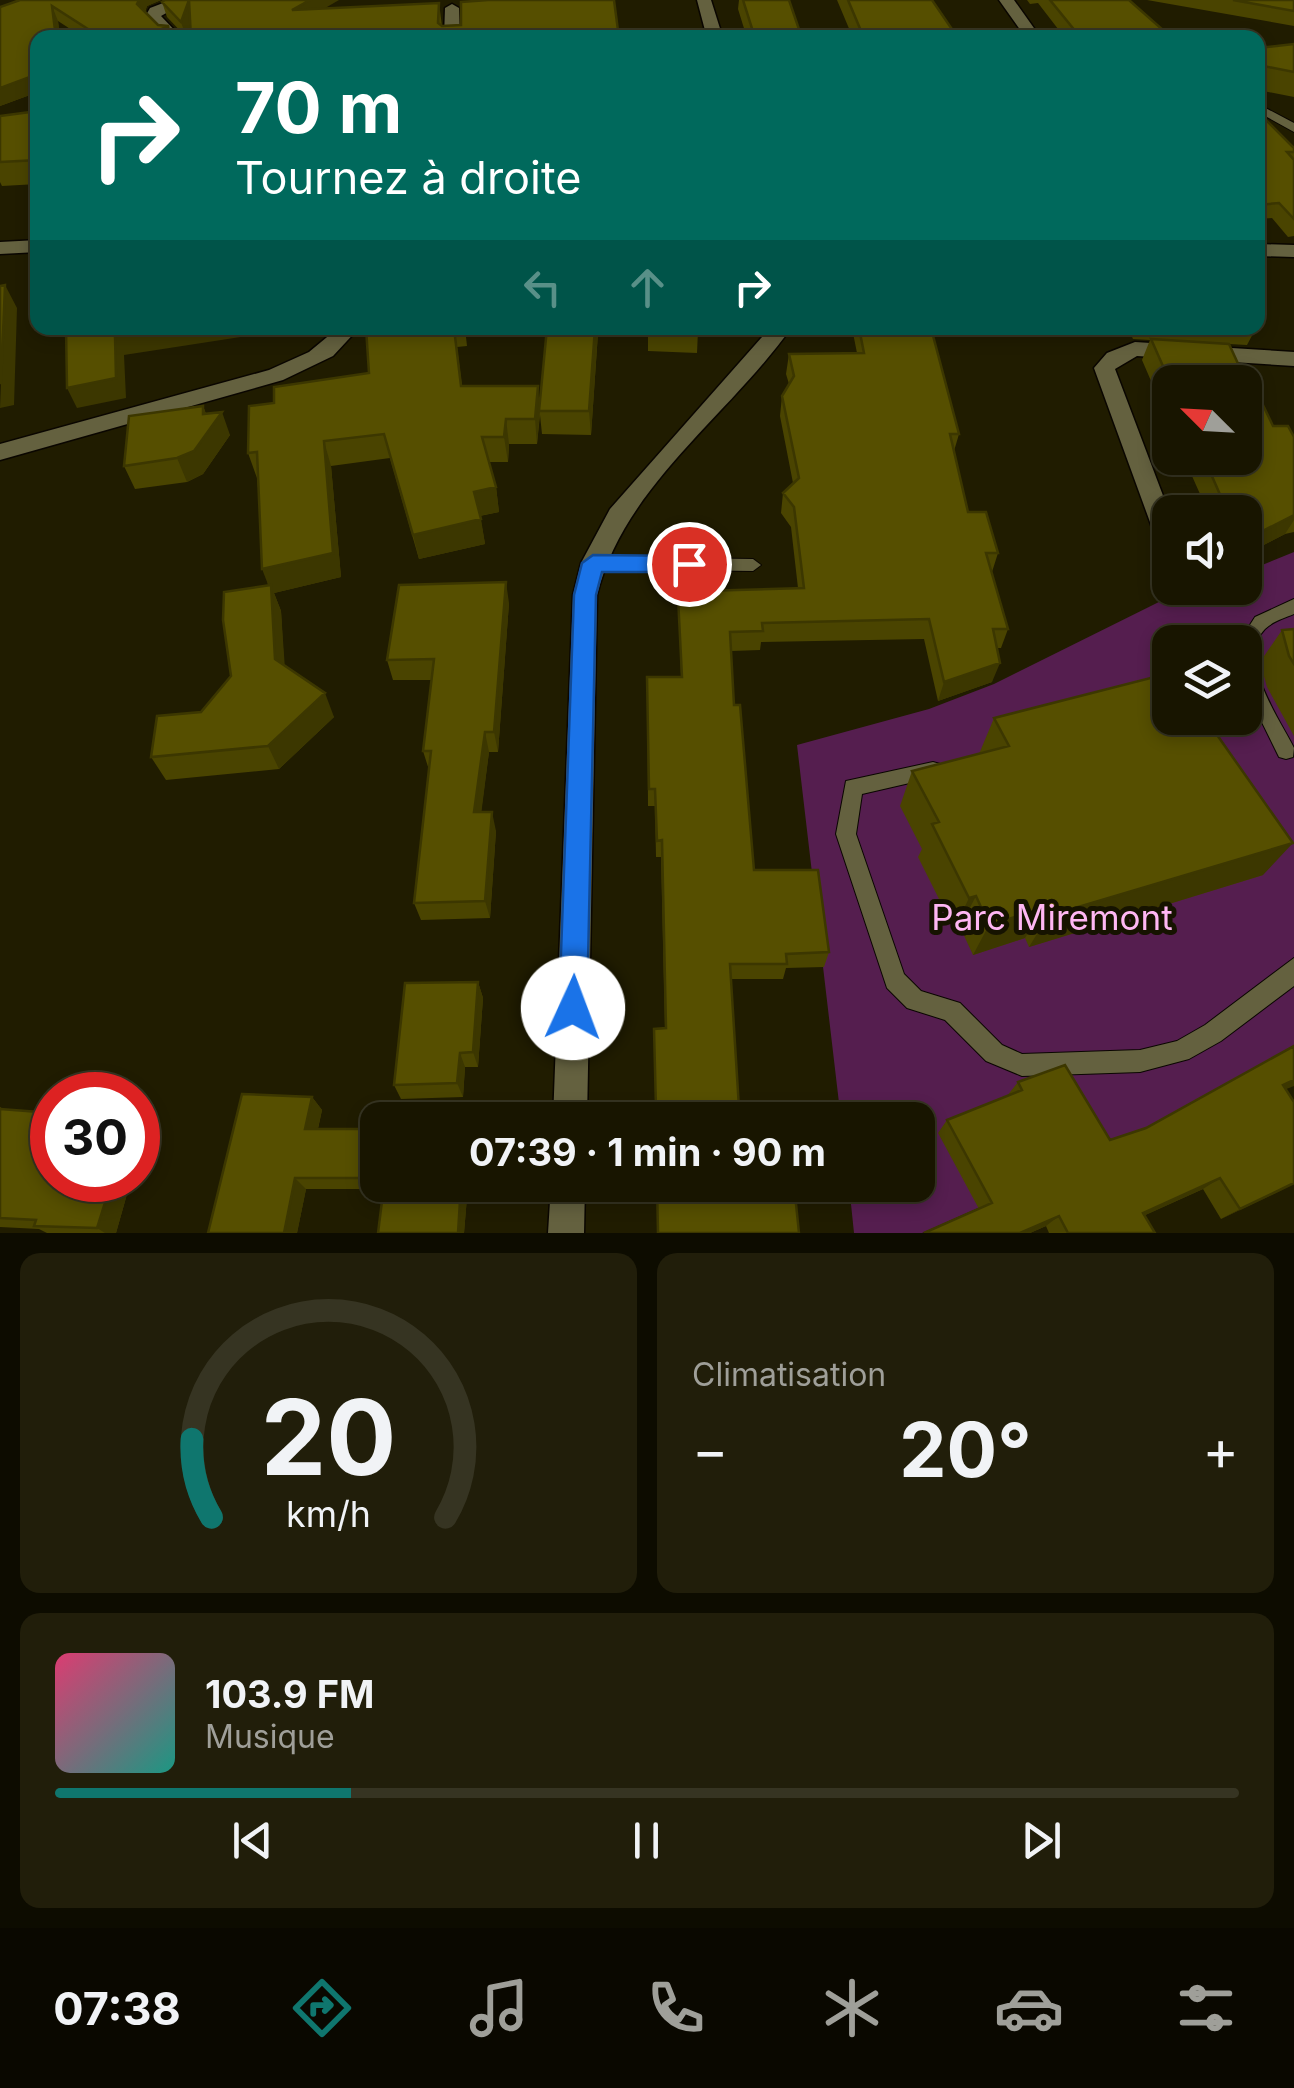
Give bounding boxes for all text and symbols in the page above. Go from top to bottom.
text: 70 m [235,65,402,150]
icon: right [70,70,200,200]
text: Tournez à droite [235,150,582,205]
icon: left [515,260,570,315]
icon: ahead [620,260,675,315]
icon: right [725,260,780,315]
north arrow [1152,365,1262,475]
map controls [1152,365,1262,735]
button: sound [1152,495,1262,605]
pin [647,522,732,607]
icon: arrive [662,537,717,592]
button: layers [1152,625,1262,735]
park label: Parc Miremont [931,896,1173,938]
position arrow [521,956,625,1060]
speed limit sign: 30 [30,1072,160,1202]
text: 07:39 · 1 min · 90 m [469,1129,826,1175]
text: Climatisation [692,1355,886,1394]
text: 20 [261,1374,396,1500]
text: 20° [899,1404,1032,1495]
text: − [692,1417,728,1483]
text: + [1203,1417,1239,1483]
text: km/h [286,1492,371,1536]
text: 103.9 FM [205,1671,374,1717]
text: Musique [205,1717,335,1756]
icon: previous [225,1813,280,1868]
icon: pause [619,1813,674,1868]
icon: next [1014,1813,1069,1868]
icon: directions [287,1973,357,2043]
icon: music [464,1973,534,2043]
icon: phone [641,1973,711,2043]
icon: climate [817,1973,887,2043]
icon: car [994,1973,1064,2043]
icon: filters [1171,1973,1241,2043]
text: 07:38 [53,1981,181,2036]

